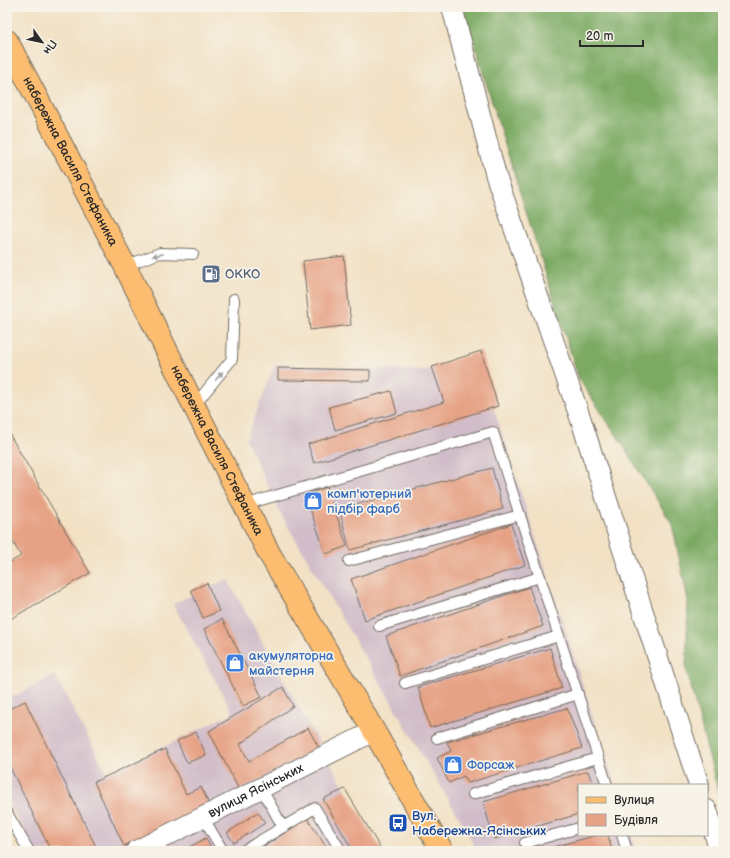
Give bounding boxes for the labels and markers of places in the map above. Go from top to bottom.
fuel station icon: ОККО [200,263,222,285]
place label: ОККО [225,266,260,282]
place label: комп'ютерний підбір фарб [327,486,412,517]
shop icon: комп'ютерний підбір фарб [302,490,324,512]
place label: акумуляторна майстерня [249,648,334,679]
shop icon: акумуляторна майстерня [224,652,246,674]
shop icon: Форсаж [442,754,464,776]
place label: Форсаж [467,757,515,773]
place label: Вул. Набережна-Ясінських [412,808,546,839]
bus stop icon: Вул. Набережна-Ясінських [387,812,409,834]

